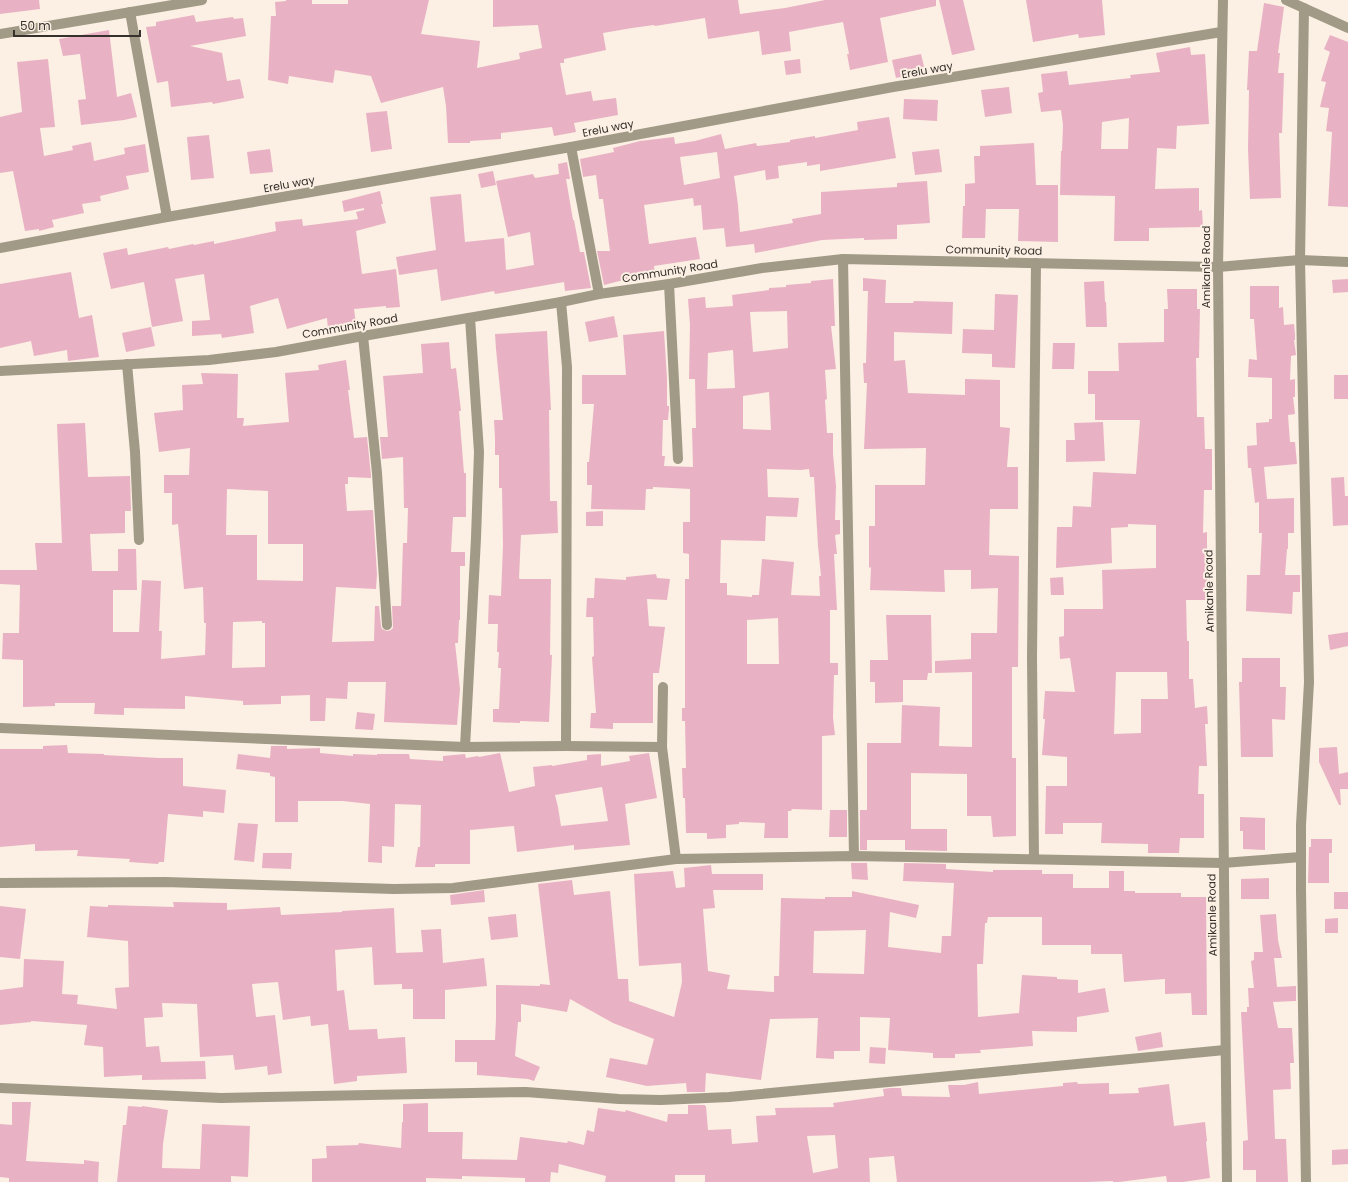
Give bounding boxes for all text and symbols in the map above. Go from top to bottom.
scale bar [14,12,140,38]
text: 50 m [20,17,51,34]
street label: Erelu way [900,57,955,82]
street label: Erelu way [581,115,636,141]
street label: Erelu way [262,171,317,196]
street label: Amikanle Road [1198,226,1214,308]
street label: Community Road [946,241,1042,259]
street label: Community Road [621,256,719,286]
street label: Community Road [301,310,399,342]
street label: Amikanle Road [1200,550,1218,632]
street label: Amikanle Road [1203,874,1221,956]

